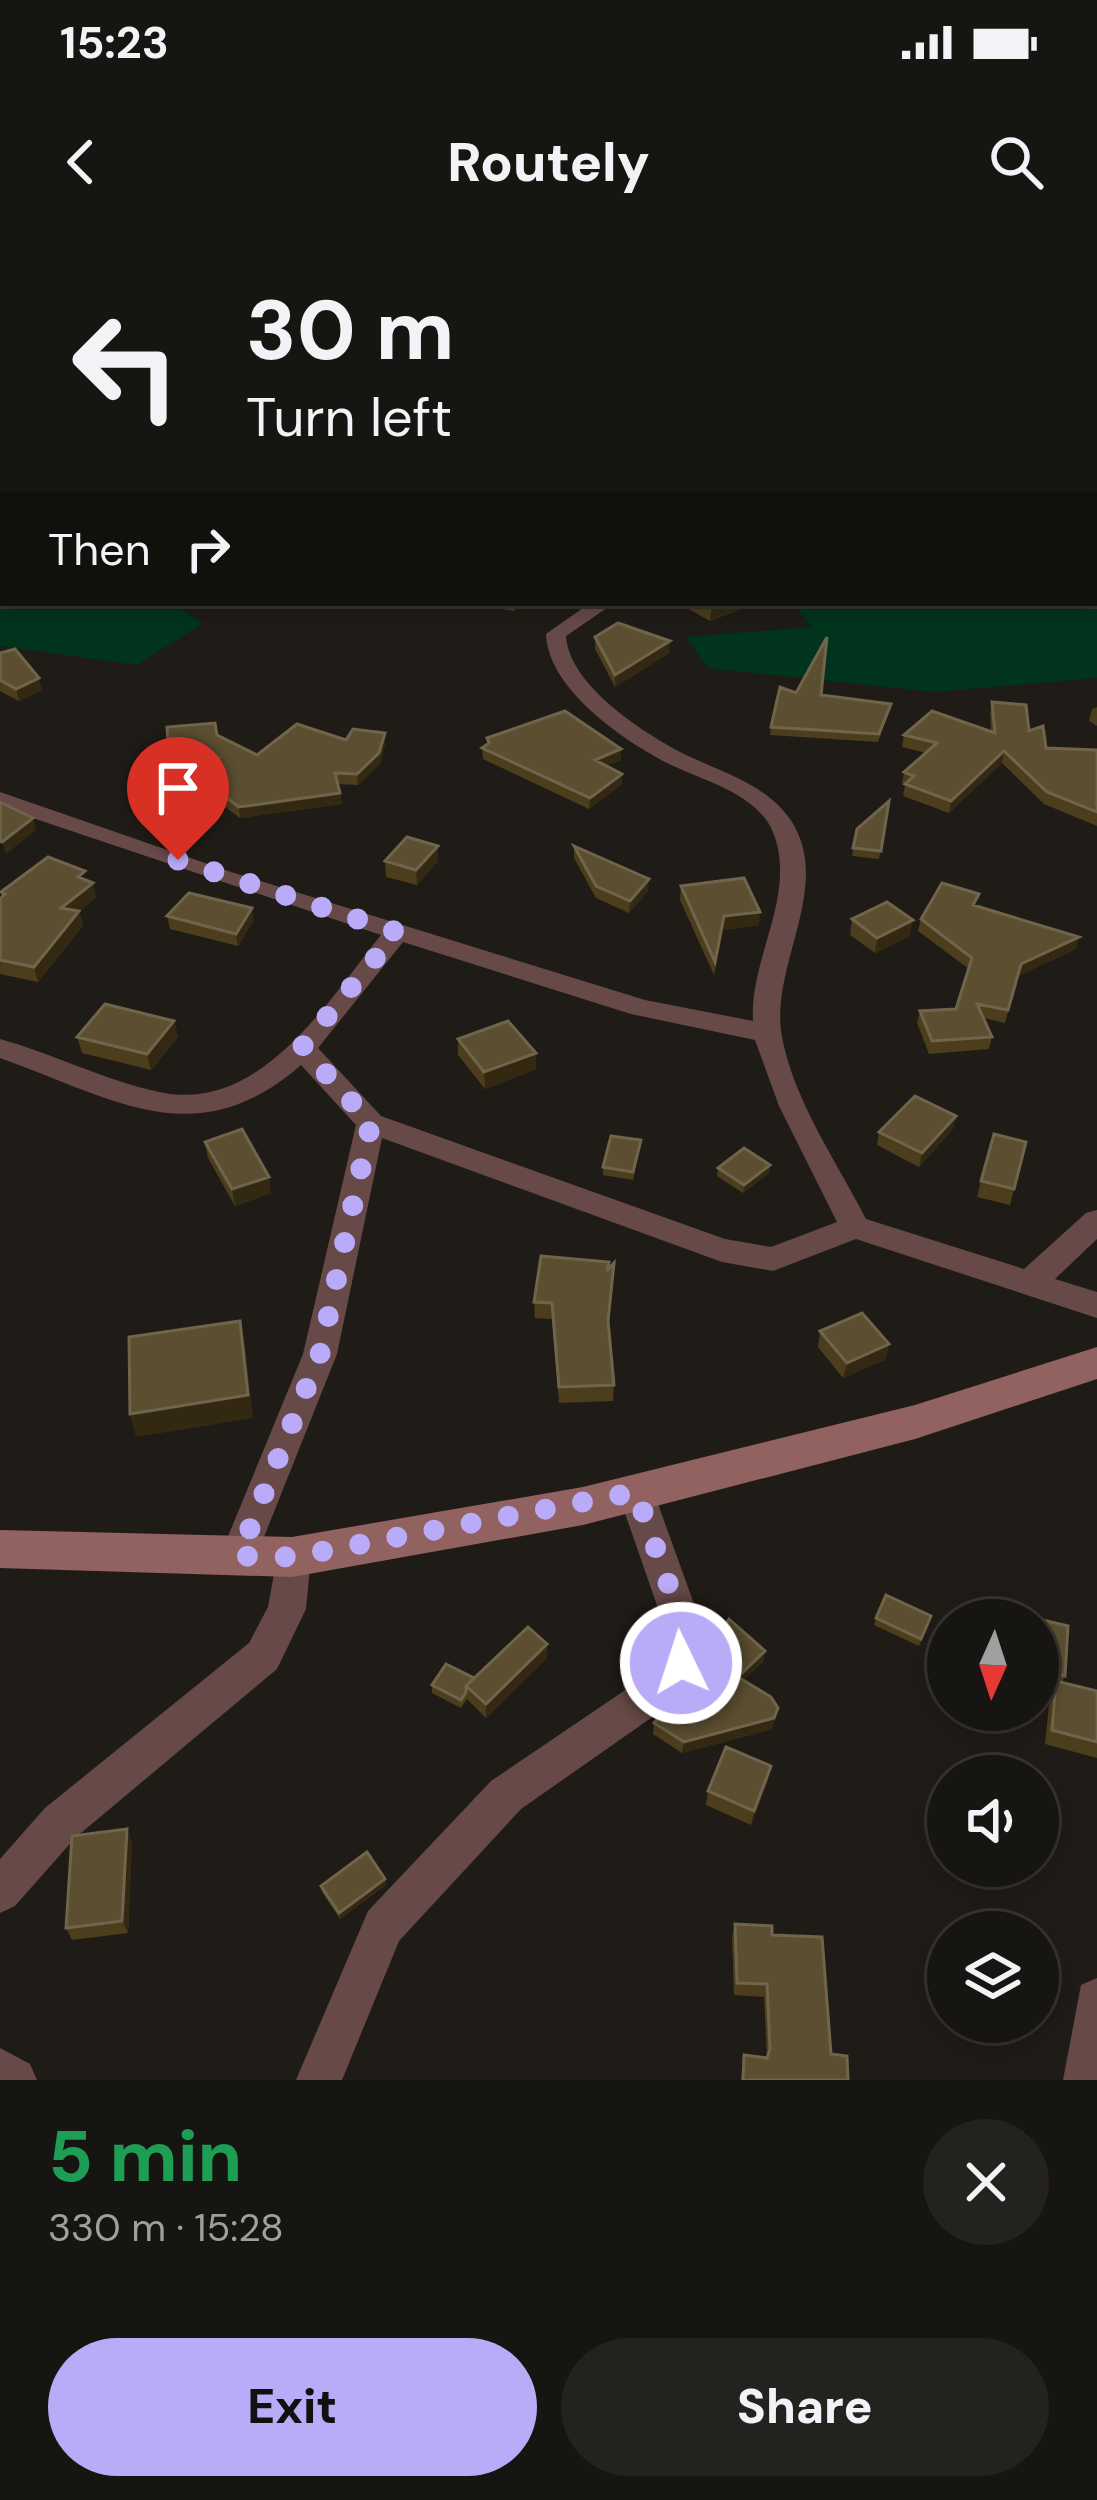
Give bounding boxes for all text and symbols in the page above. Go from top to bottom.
text: 15:23 [60,13,169,72]
text: Routely [447,127,650,198]
icon: back [48,129,114,195]
icon: search [983,129,1049,195]
text: 30 m [246,276,455,385]
icon: left [48,288,204,444]
text: Turn left [246,382,452,453]
icon: right [175,516,241,582]
text: Then [48,520,151,579]
pin [127,737,229,860]
icon: arrive [145,755,211,821]
north arrow [927,1599,1059,1731]
map controls [927,1599,1059,2043]
position arrow [618,1600,744,1726]
button: sound [927,1755,1059,1887]
button: layers [927,1911,1059,2043]
text: 5 min [48,2110,242,2203]
button: close [923,2119,1049,2245]
text: 330 m · 15:28 [48,2202,284,2253]
button: Exit [48,2338,537,2476]
button: Share [561,2338,1049,2476]

